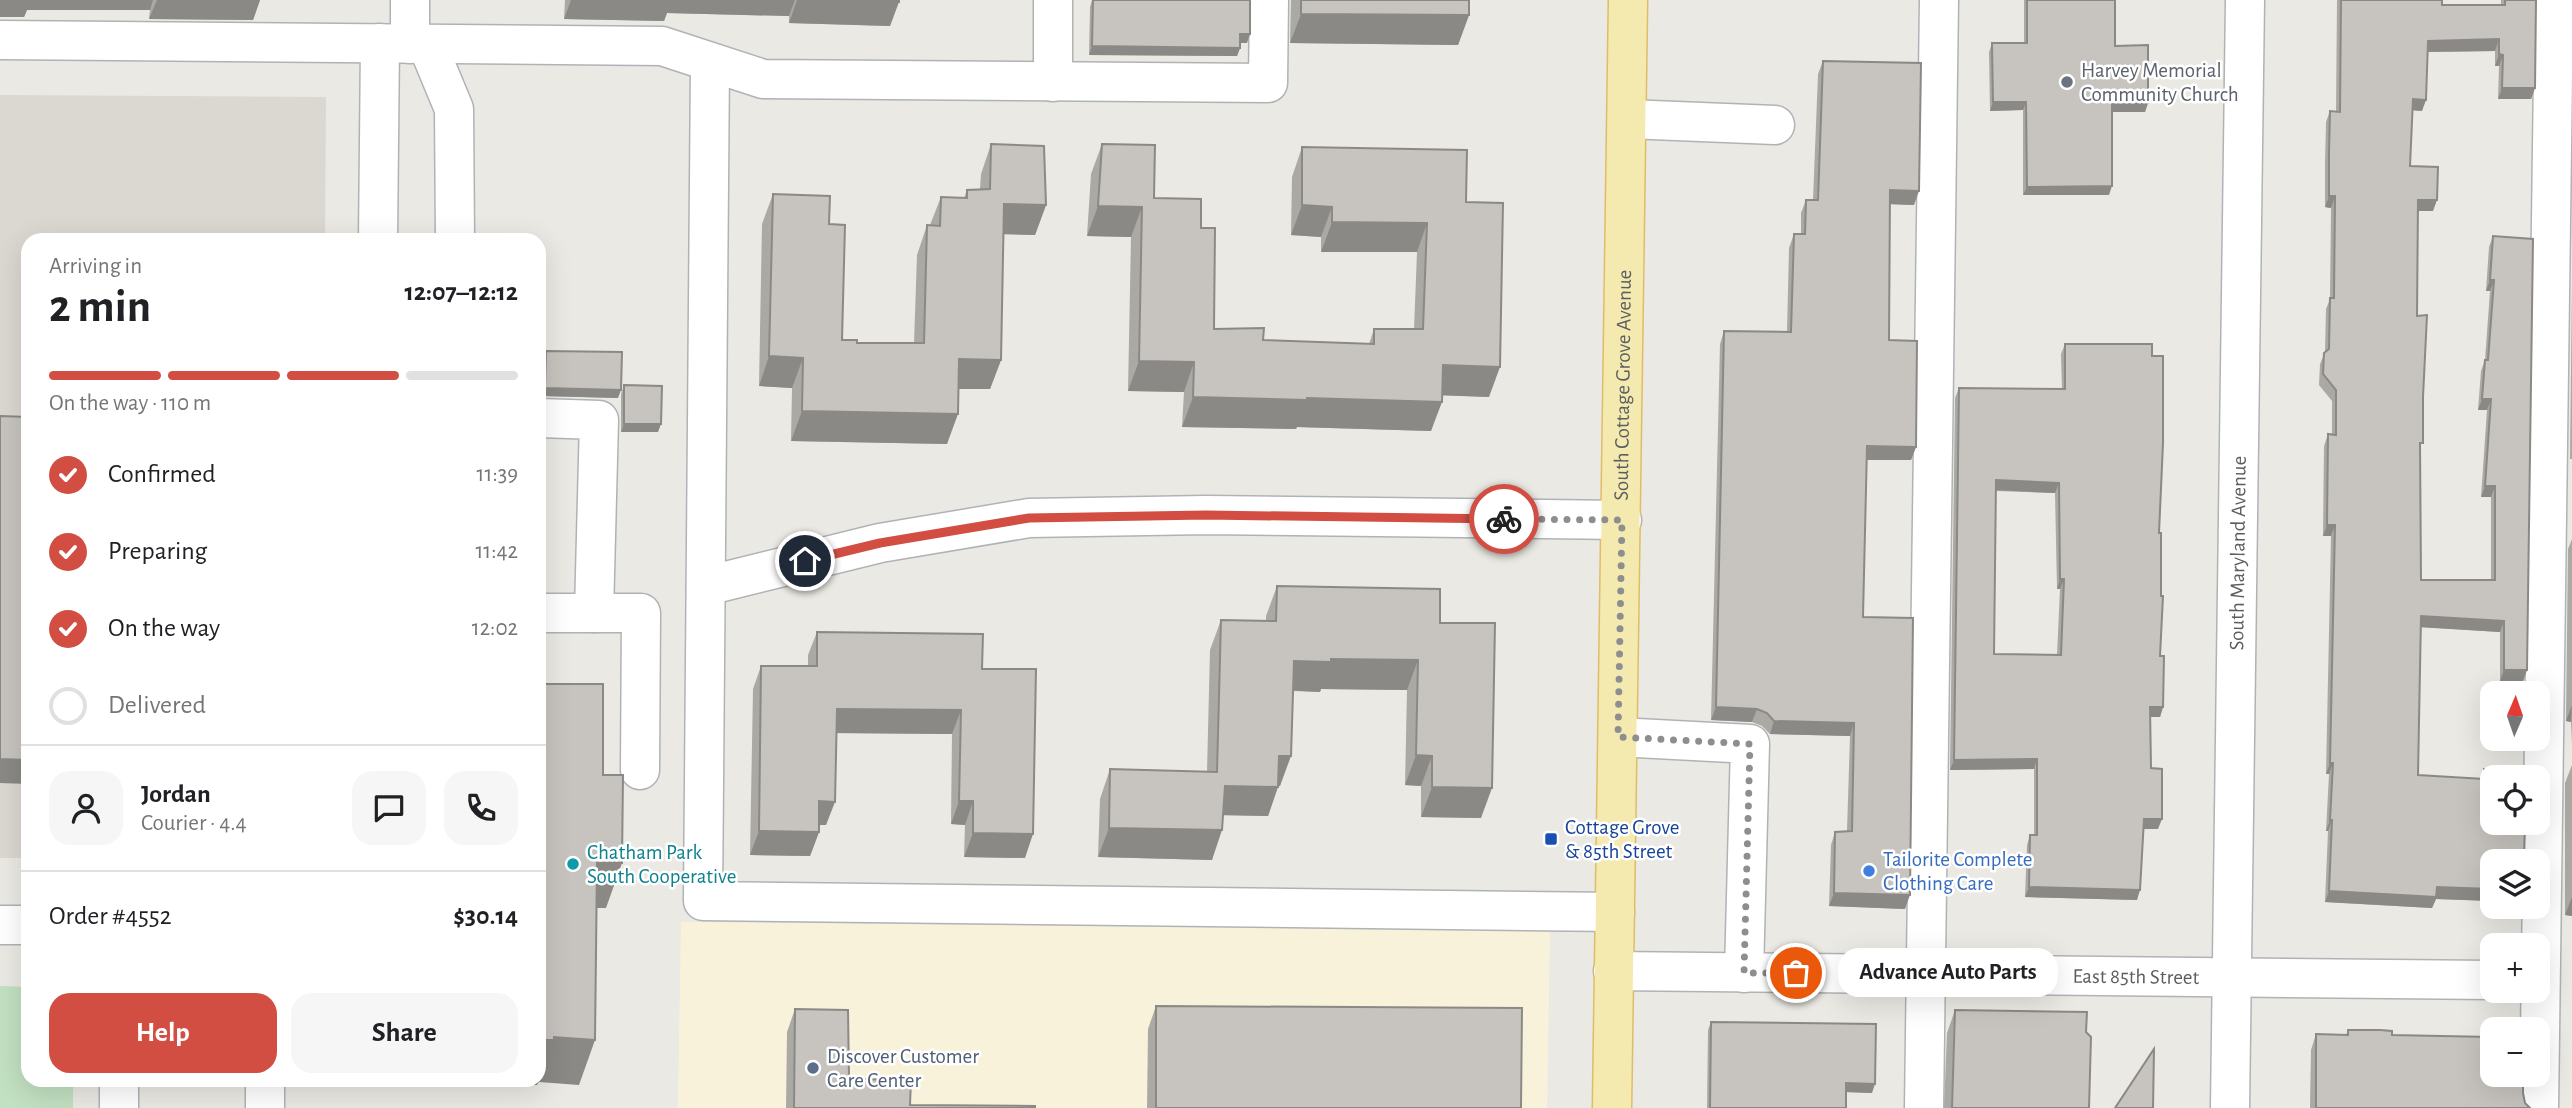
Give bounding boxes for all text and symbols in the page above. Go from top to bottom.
place label: Harvey Memorial Community Church [2081,60,2239,105]
marker: Harvey Memorial Community Church [2059,74,2075,90]
text: Arriving in [49,255,142,278]
street label: South Cottage Grove Avenue [1611,269,1635,501]
text: 12:07–12:12 [405,279,518,305]
text: 2 min [49,284,151,330]
text: On the way · 110 m [49,392,211,415]
icon: check [49,456,87,494]
street label: South Maryland Avenue [2226,456,2250,651]
text: Confirmed [108,461,216,487]
text: 11:39 [477,463,518,486]
courier [1469,484,1539,554]
icon: bike [1485,500,1523,538]
pin [775,531,835,591]
icon: check [49,533,87,571]
text: Preparing [108,538,207,564]
text: 11:42 [475,540,518,563]
icon: home [786,542,824,580]
icon: check [49,610,87,648]
text: On the way [108,615,220,641]
text: 12:02 [472,617,518,640]
north arrow [2480,681,2550,751]
map controls [2480,681,2550,1087]
text: Delivered [108,692,206,718]
button: locate [2480,765,2550,835]
button: person [49,771,123,845]
button: chat [352,771,426,845]
button: phone [444,771,518,845]
text: Jordan [141,781,211,807]
text: Courier · 4.4 [141,812,247,835]
place label: Cottage Grove & 85th Street [1565,817,1680,862]
marker: Cottage Grove & 85th Street [1543,831,1559,847]
place label: Chatham Park South Cooperative [587,842,736,887]
place label: Tailorite Complete Clothing Care [1883,849,2032,894]
button: layers [2480,849,2550,919]
marker: Chatham Park South Cooperative [565,856,581,872]
marker: Tailorite Complete Clothing Care [1861,863,1877,879]
text: Order #4552 [49,903,172,929]
text: $30.14 [453,903,518,929]
button: + [2480,933,2550,1003]
pin [1766,943,1826,1003]
callout: Advance Auto Parts [1838,948,2058,998]
icon: bag [1777,954,1815,992]
text: Advance Auto Parts [1859,961,2037,984]
street label: East 85th Street [2073,966,2200,988]
button: Help [49,993,277,1073]
button: Share [291,993,518,1073]
button: − [2480,1017,2550,1087]
place label: Discover Customer Care Center [827,1046,979,1091]
marker: Discover Customer Care Center [805,1060,821,1076]

